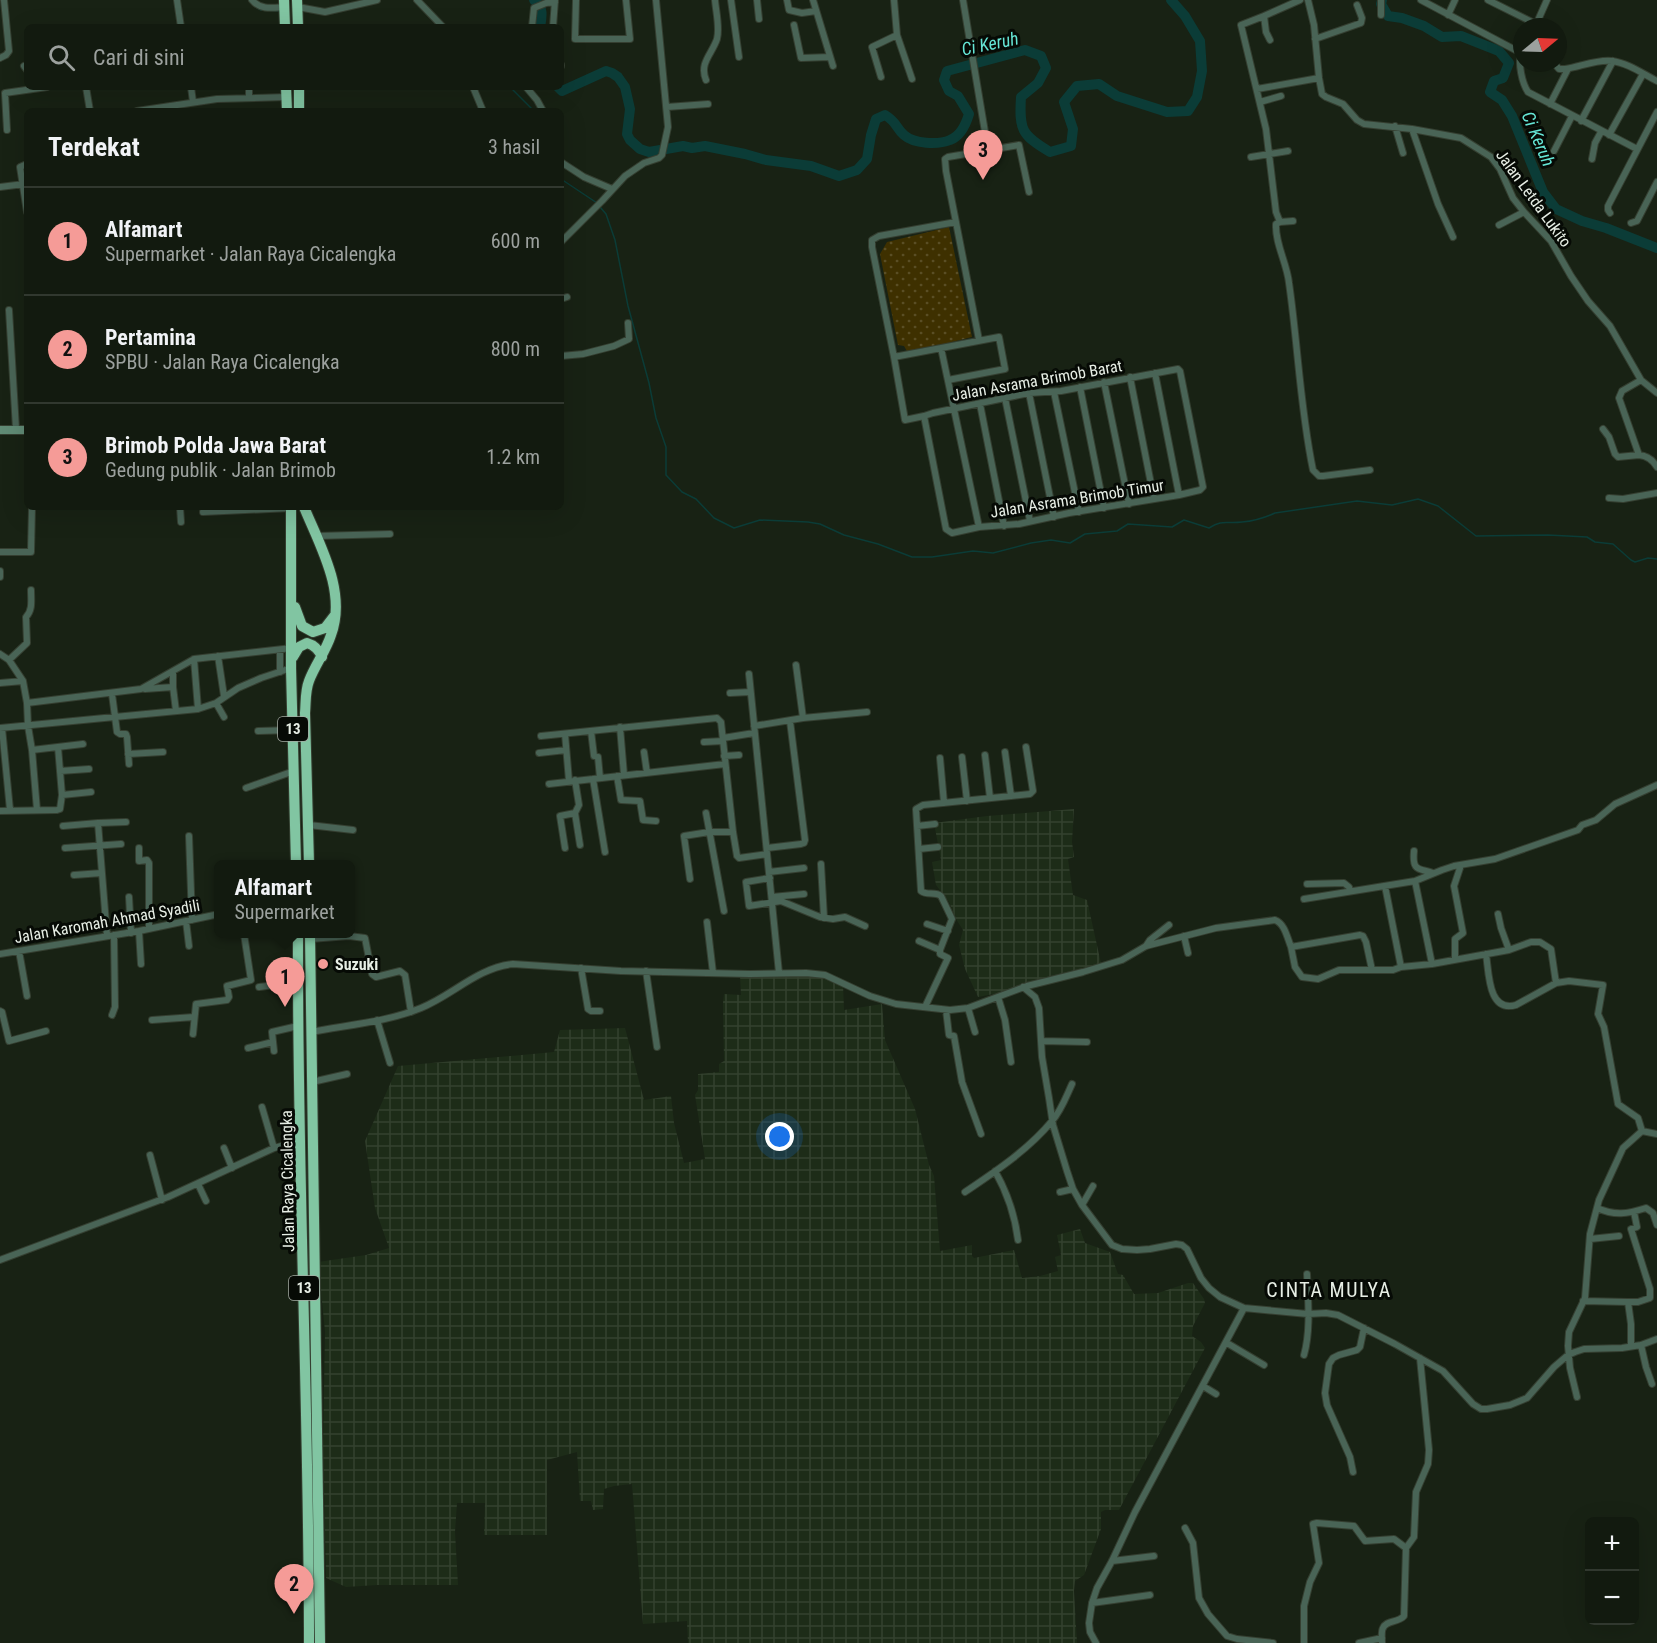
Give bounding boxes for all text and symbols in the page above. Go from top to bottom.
north arrow [1513,18,1567,72]
search box [24,24,564,90]
water label: Ci Keruh [960,27,1020,60]
icon: search [45,41,78,74]
text: Cari di sini [93,45,185,70]
water label: Ci Keruh [1518,108,1559,169]
pin: 3 [964,130,1002,180]
text: Terdekat [48,132,140,162]
text: 3 hasil [488,135,540,159]
street label: Jalan Letda Lukito [1492,146,1575,251]
text: Alfamart [105,217,183,242]
text: 1 [62,229,73,253]
text: 600 m [491,229,540,253]
text: Supermarket · Jalan Raya Cicalengka [105,242,396,266]
text: Pertamina [105,325,196,350]
text: 2 [62,337,73,361]
text: 800 m [491,337,540,361]
text: SPBU · Jalan Raya Cicalengka [105,350,340,374]
street label: Jalan Asrama Brimob Barat [950,356,1124,405]
text: Brimob Polda Jawa Barat [105,433,326,458]
text: 3 [62,445,73,469]
text: 1.2 km [486,445,540,469]
text: Gedung publik · Jalan Brimob [105,458,336,482]
street label: Jalan Asrama Brimob Timur [989,475,1165,522]
road number: 13 [278,717,308,741]
popup [214,860,355,938]
text: Alfamart [234,875,312,900]
street label: Jalan Karomah Ahmad Syadili [13,896,201,947]
text: Supermarket [234,900,335,924]
place label: Suzuki [335,955,378,974]
marker: Suzuki [316,957,330,971]
pin: 1 [266,958,304,1007]
street label: Jalan Raya Cicalengka [277,1110,298,1252]
your location [765,1122,794,1151]
road number: 13 [289,1276,319,1300]
district label: CINTA MULYA [1266,1278,1392,1302]
map controls [1585,1517,1639,1625]
button: + [1585,1517,1639,1571]
pin: 2 [274,1564,314,1614]
button: − [1585,1571,1639,1625]

